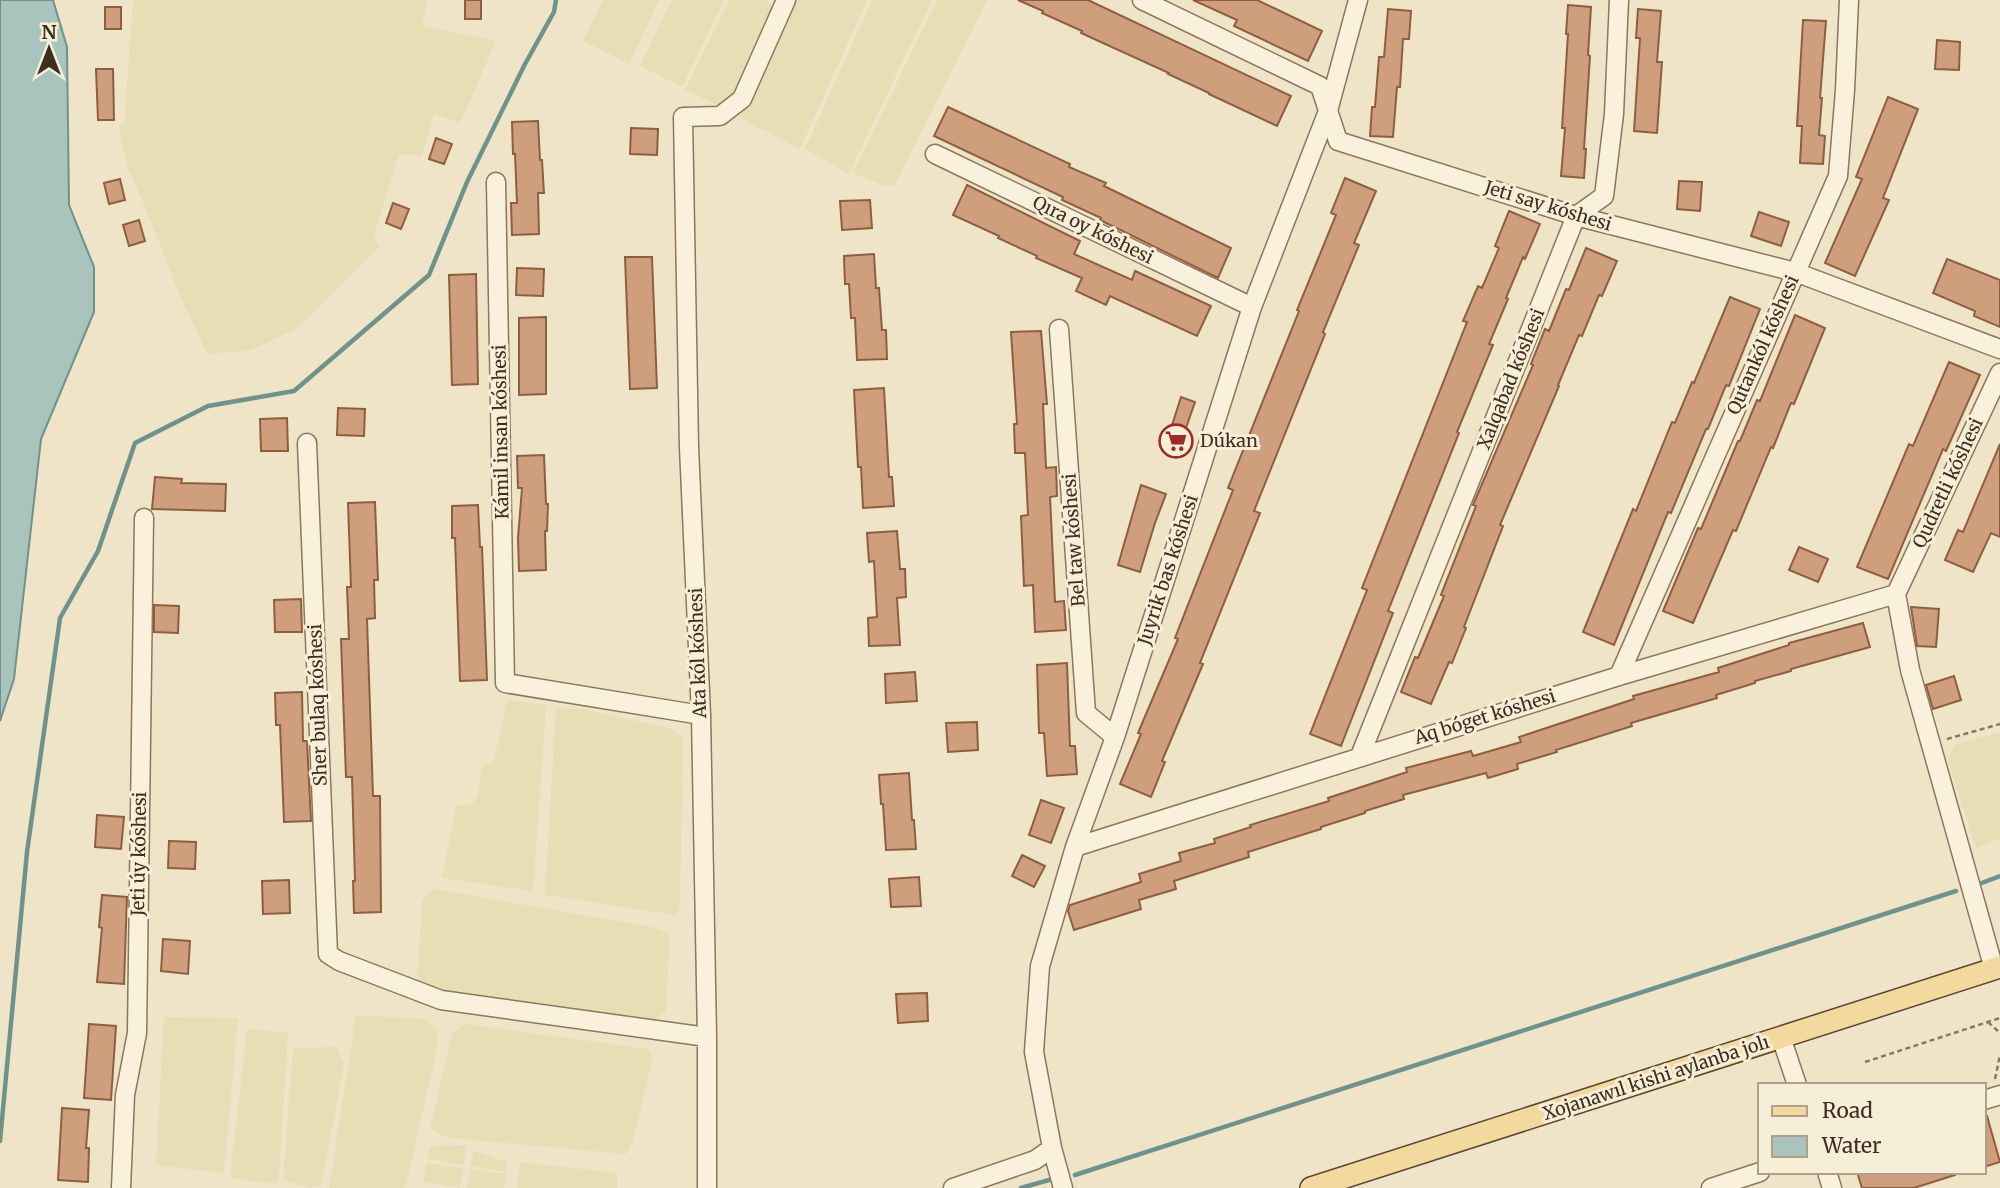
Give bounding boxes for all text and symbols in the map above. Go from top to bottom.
north arrow [14,14,84,84]
text: N [41,20,57,44]
street label: Jeti say kóshesi [1481,175,1615,236]
street label: Qıra oy kóshesi [1029,190,1158,269]
street label: Qutankól kóshesi [1721,271,1804,418]
street label: Xalqabad kóshesi [1472,305,1549,453]
street label: Kámil insan kóshesi [487,344,514,520]
street label: Qudretli kóshesi [1907,414,1988,552]
supermarket icon: Dúkan [1157,422,1195,460]
place label: Dúkan [1200,429,1258,452]
street label: Bel taw kóshesi [1057,472,1090,608]
street label: Juyrik bas kóshesi [1132,492,1203,649]
street label: Ata kól kóshesi [684,587,711,720]
street label: Sher bulaq kóshesi [303,623,332,787]
street label: Aq bóget kóshesi [1410,684,1559,749]
street label: Jeti úy kóshesi [126,791,151,917]
street label: Xojanawıl kishi aylanba jolı [1540,1030,1772,1125]
legend [1758,1083,1986,1174]
text: Road [1822,1097,1873,1124]
text: Water [1821,1132,1881,1159]

